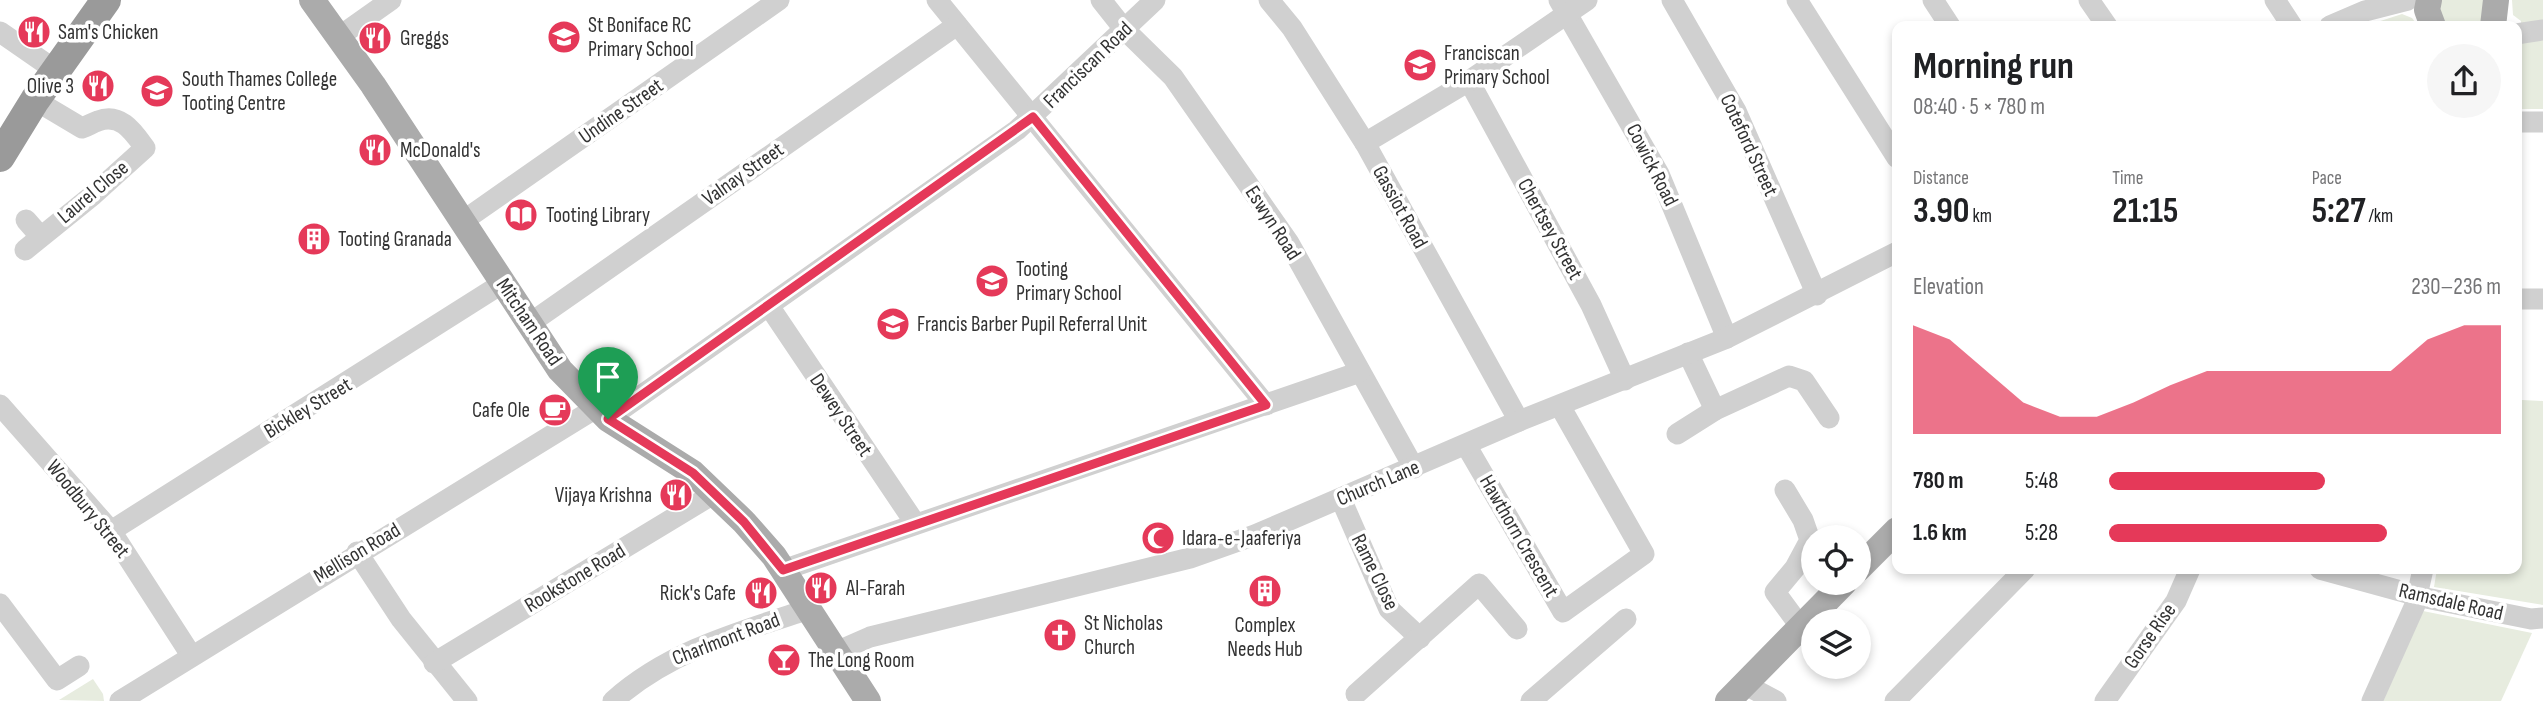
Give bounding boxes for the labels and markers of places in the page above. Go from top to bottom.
restaurant icon: Sam's Chicken [15,13,53,51]
place label: St Boniface RC Primary School [588,13,694,62]
school or university icon: St Boniface RC Primary School [545,18,583,56]
restaurant icon: Greggs [356,19,394,57]
place label: Sam's Chicken [58,20,159,45]
place label: Greggs [400,26,449,51]
place label: Franciscan Primary School [1444,41,1550,90]
school or university icon: Franciscan Primary School [1401,46,1439,84]
restaurant icon: Olive 3 [79,67,117,105]
place label: South Thames College Tooting Centre [182,67,337,116]
school or university icon: South Thames College Tooting Centre [138,72,176,110]
place label: Olive 3 [27,74,74,99]
restaurant icon: McDonald's [356,131,394,169]
place label: McDonald's [400,138,481,163]
library icon: Tooting Library [502,196,540,234]
place label: Tooting Library [546,203,650,228]
building icon: Tooting Granada [295,220,333,258]
place label: Tooting Granada [338,227,452,252]
place label: Tooting Primary School [1016,257,1122,306]
school or university icon: Tooting Primary School [973,262,1011,300]
school or university icon: Francis Barber Pupil Referral Unit [874,305,912,343]
place label: Francis Barber Pupil Referral Unit [917,312,1147,337]
pin [578,347,638,419]
cafe icon: Cafe Ole [536,391,574,429]
place label: Cafe Ole [472,398,530,423]
restaurant icon: Vijaya Krishna [657,476,695,514]
place label: Vijaya Krishna [555,483,652,508]
mosque icon: Idara-e-Jaaferiya [1139,519,1177,557]
place label: Idara-e-Jaaferiya [1182,526,1301,551]
restaurant icon: Al-Farah [802,569,840,607]
building icon: Complex Needs Hub [1246,572,1284,610]
restaurant icon: Rick's Cafe [742,574,780,612]
place label: Al-Farah [845,576,905,601]
place label: Rick's Cafe [660,581,736,606]
place label: St Nicholas Church [1084,611,1163,660]
place label: Complex Needs Hub [1227,613,1303,662]
church icon: St Nicholas Church [1041,616,1079,654]
bar icon: The Long Room [765,641,803,679]
place label: The Long Room [808,648,914,673]

